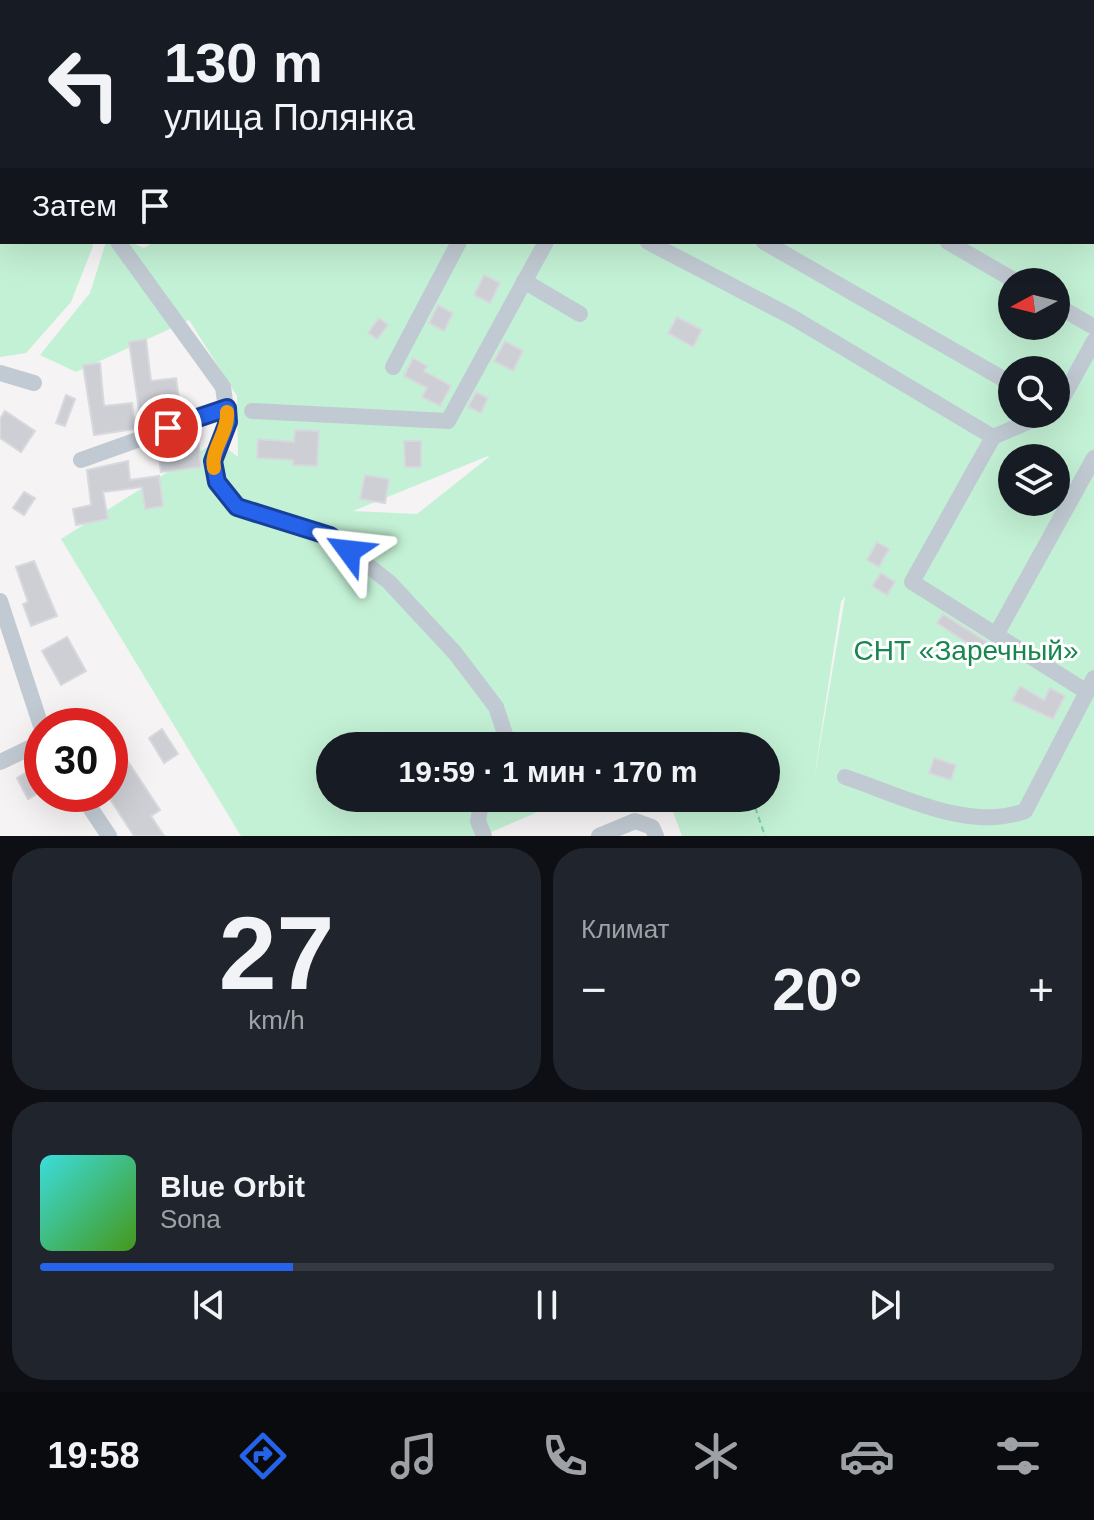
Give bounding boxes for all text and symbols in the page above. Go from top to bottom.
text: 130 m [164,31,323,94]
icon: left [32,32,136,136]
text: улица Полянка [164,97,415,138]
icon: arrive [133,184,177,228]
text: Затем [32,189,117,222]
north arrow [998,268,1070,340]
map controls [998,268,1070,516]
button: search [998,356,1070,428]
pin [134,394,202,462]
icon: arrive [146,406,190,450]
button: layers [998,444,1070,516]
position arrow [307,509,391,593]
park label: СНТ «Заречный» [854,635,1078,666]
speed limit sign: 30 [24,708,128,812]
text: 19:59 · 1 мин · 170 m [399,755,697,788]
text: 27 [219,895,334,1011]
text: Климат [581,914,670,944]
text: 20° [772,956,863,1023]
text: − [581,965,607,1014]
text: + [1028,965,1054,1014]
text: km/h [248,1005,305,1035]
text: Blue Orbit [160,1170,305,1203]
text: Sona [160,1204,221,1234]
icon: previous [187,1283,231,1327]
icon: pause [525,1283,569,1327]
icon: next [863,1283,907,1327]
icon: directions [235,1428,291,1484]
icon: music [386,1428,442,1484]
icon: phone [537,1428,593,1484]
icon: climate [688,1428,744,1484]
icon: car [839,1428,895,1484]
icon: filters [990,1428,1046,1484]
text: 19:58 [48,1435,140,1476]

